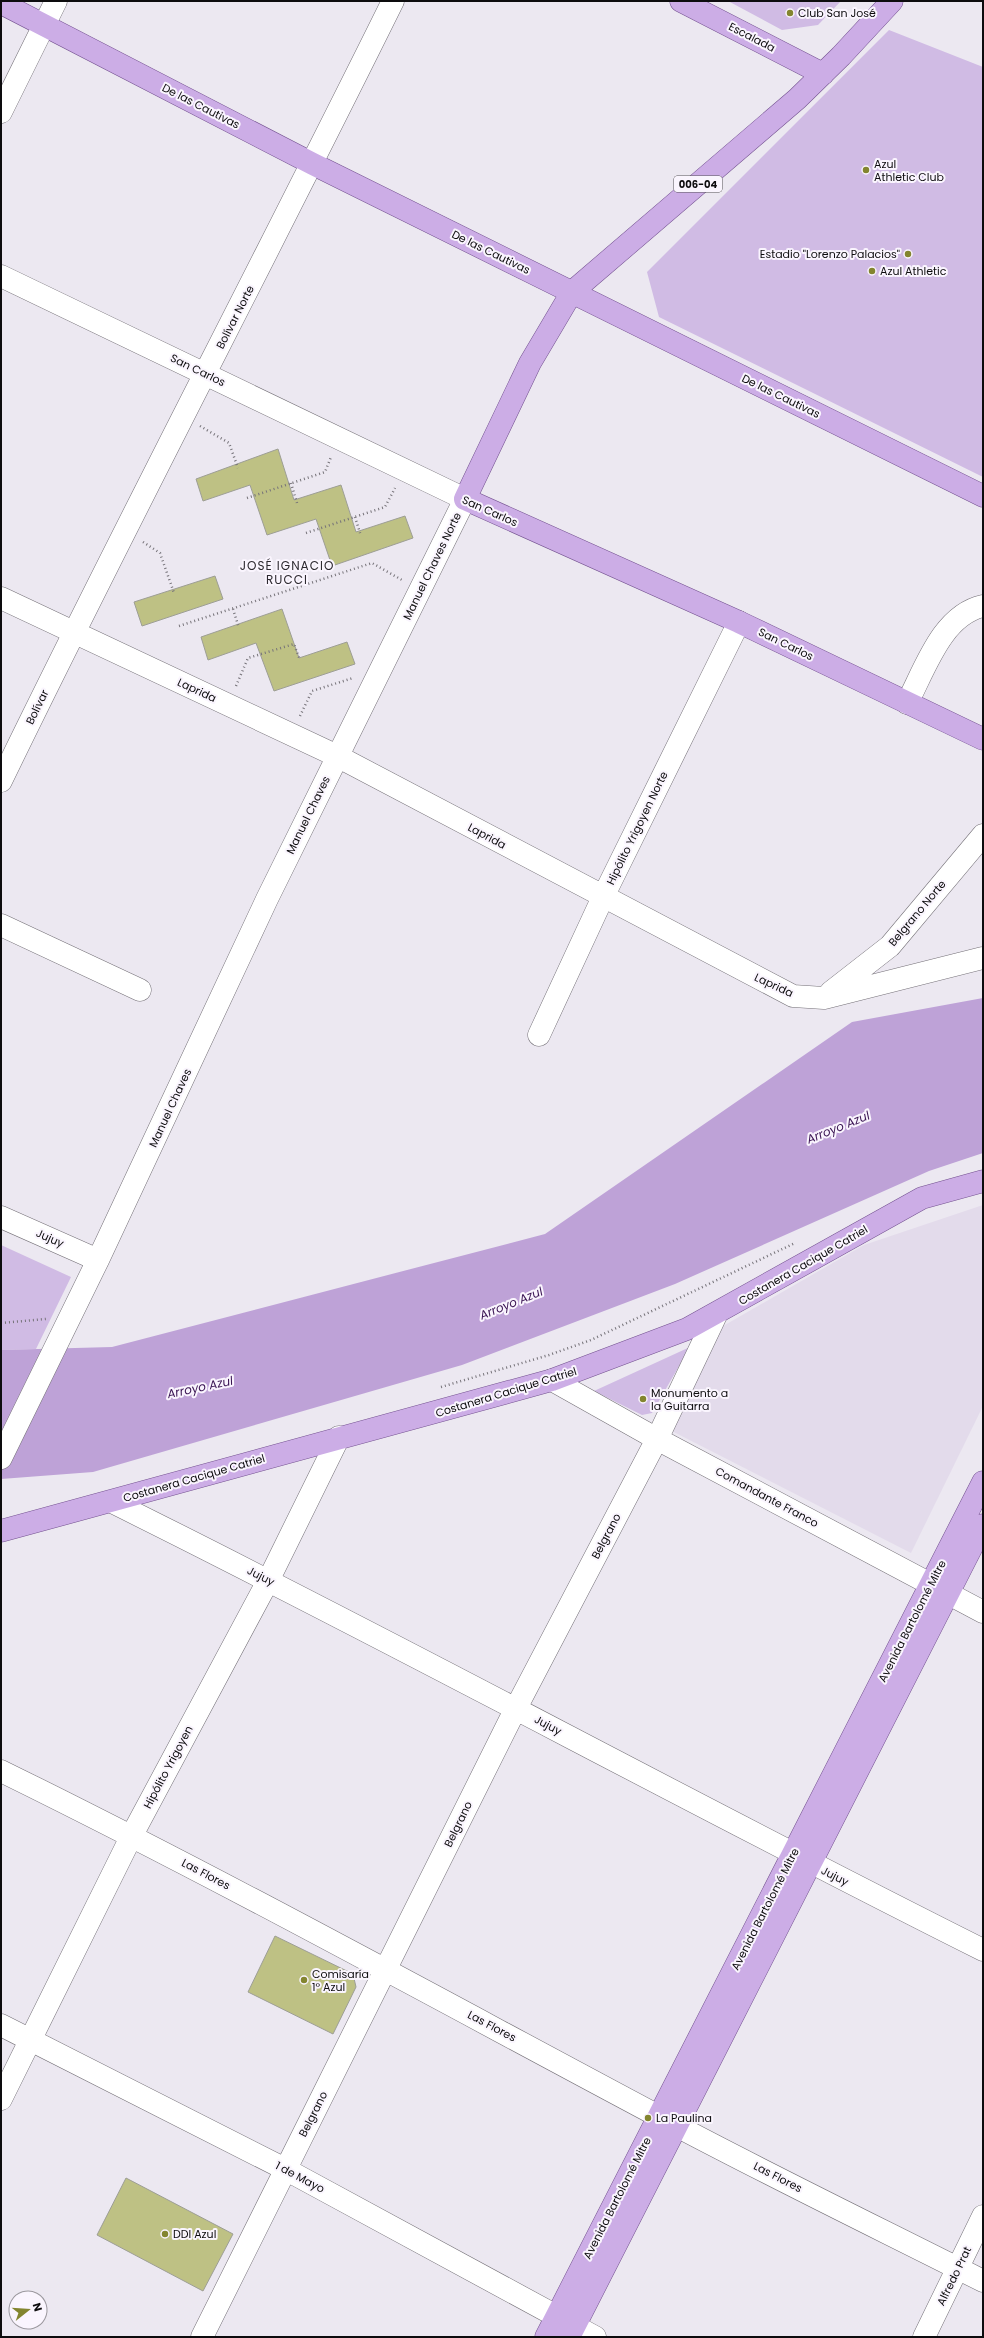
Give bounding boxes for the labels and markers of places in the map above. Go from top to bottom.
place label: Club San José [798,5,876,21]
marker: Club San José [785,8,795,18]
place label: Azul Athletic Club [874,156,944,185]
marker: Azul Athletic Club [861,165,871,175]
place label: Estadio "Lorenzo Palacios" [760,246,900,262]
marker: Estadio "Lorenzo Palacios" [903,249,913,259]
place label: Azul Athletic [880,263,947,279]
marker: Azul Athletic [867,266,877,276]
place label: Monumento a la Guitarra [651,1385,728,1414]
marker: Monumento a la Guitarra [638,1394,648,1404]
place label: Comisaría 1° Azul [312,1966,369,1995]
marker: Comisaría 1° Azul [299,1975,309,1985]
place label: La Paulina [656,2110,712,2126]
marker: La Paulina [643,2113,653,2123]
place label: DDI Azul [173,2226,216,2242]
marker: DDI Azul [160,2229,170,2239]

